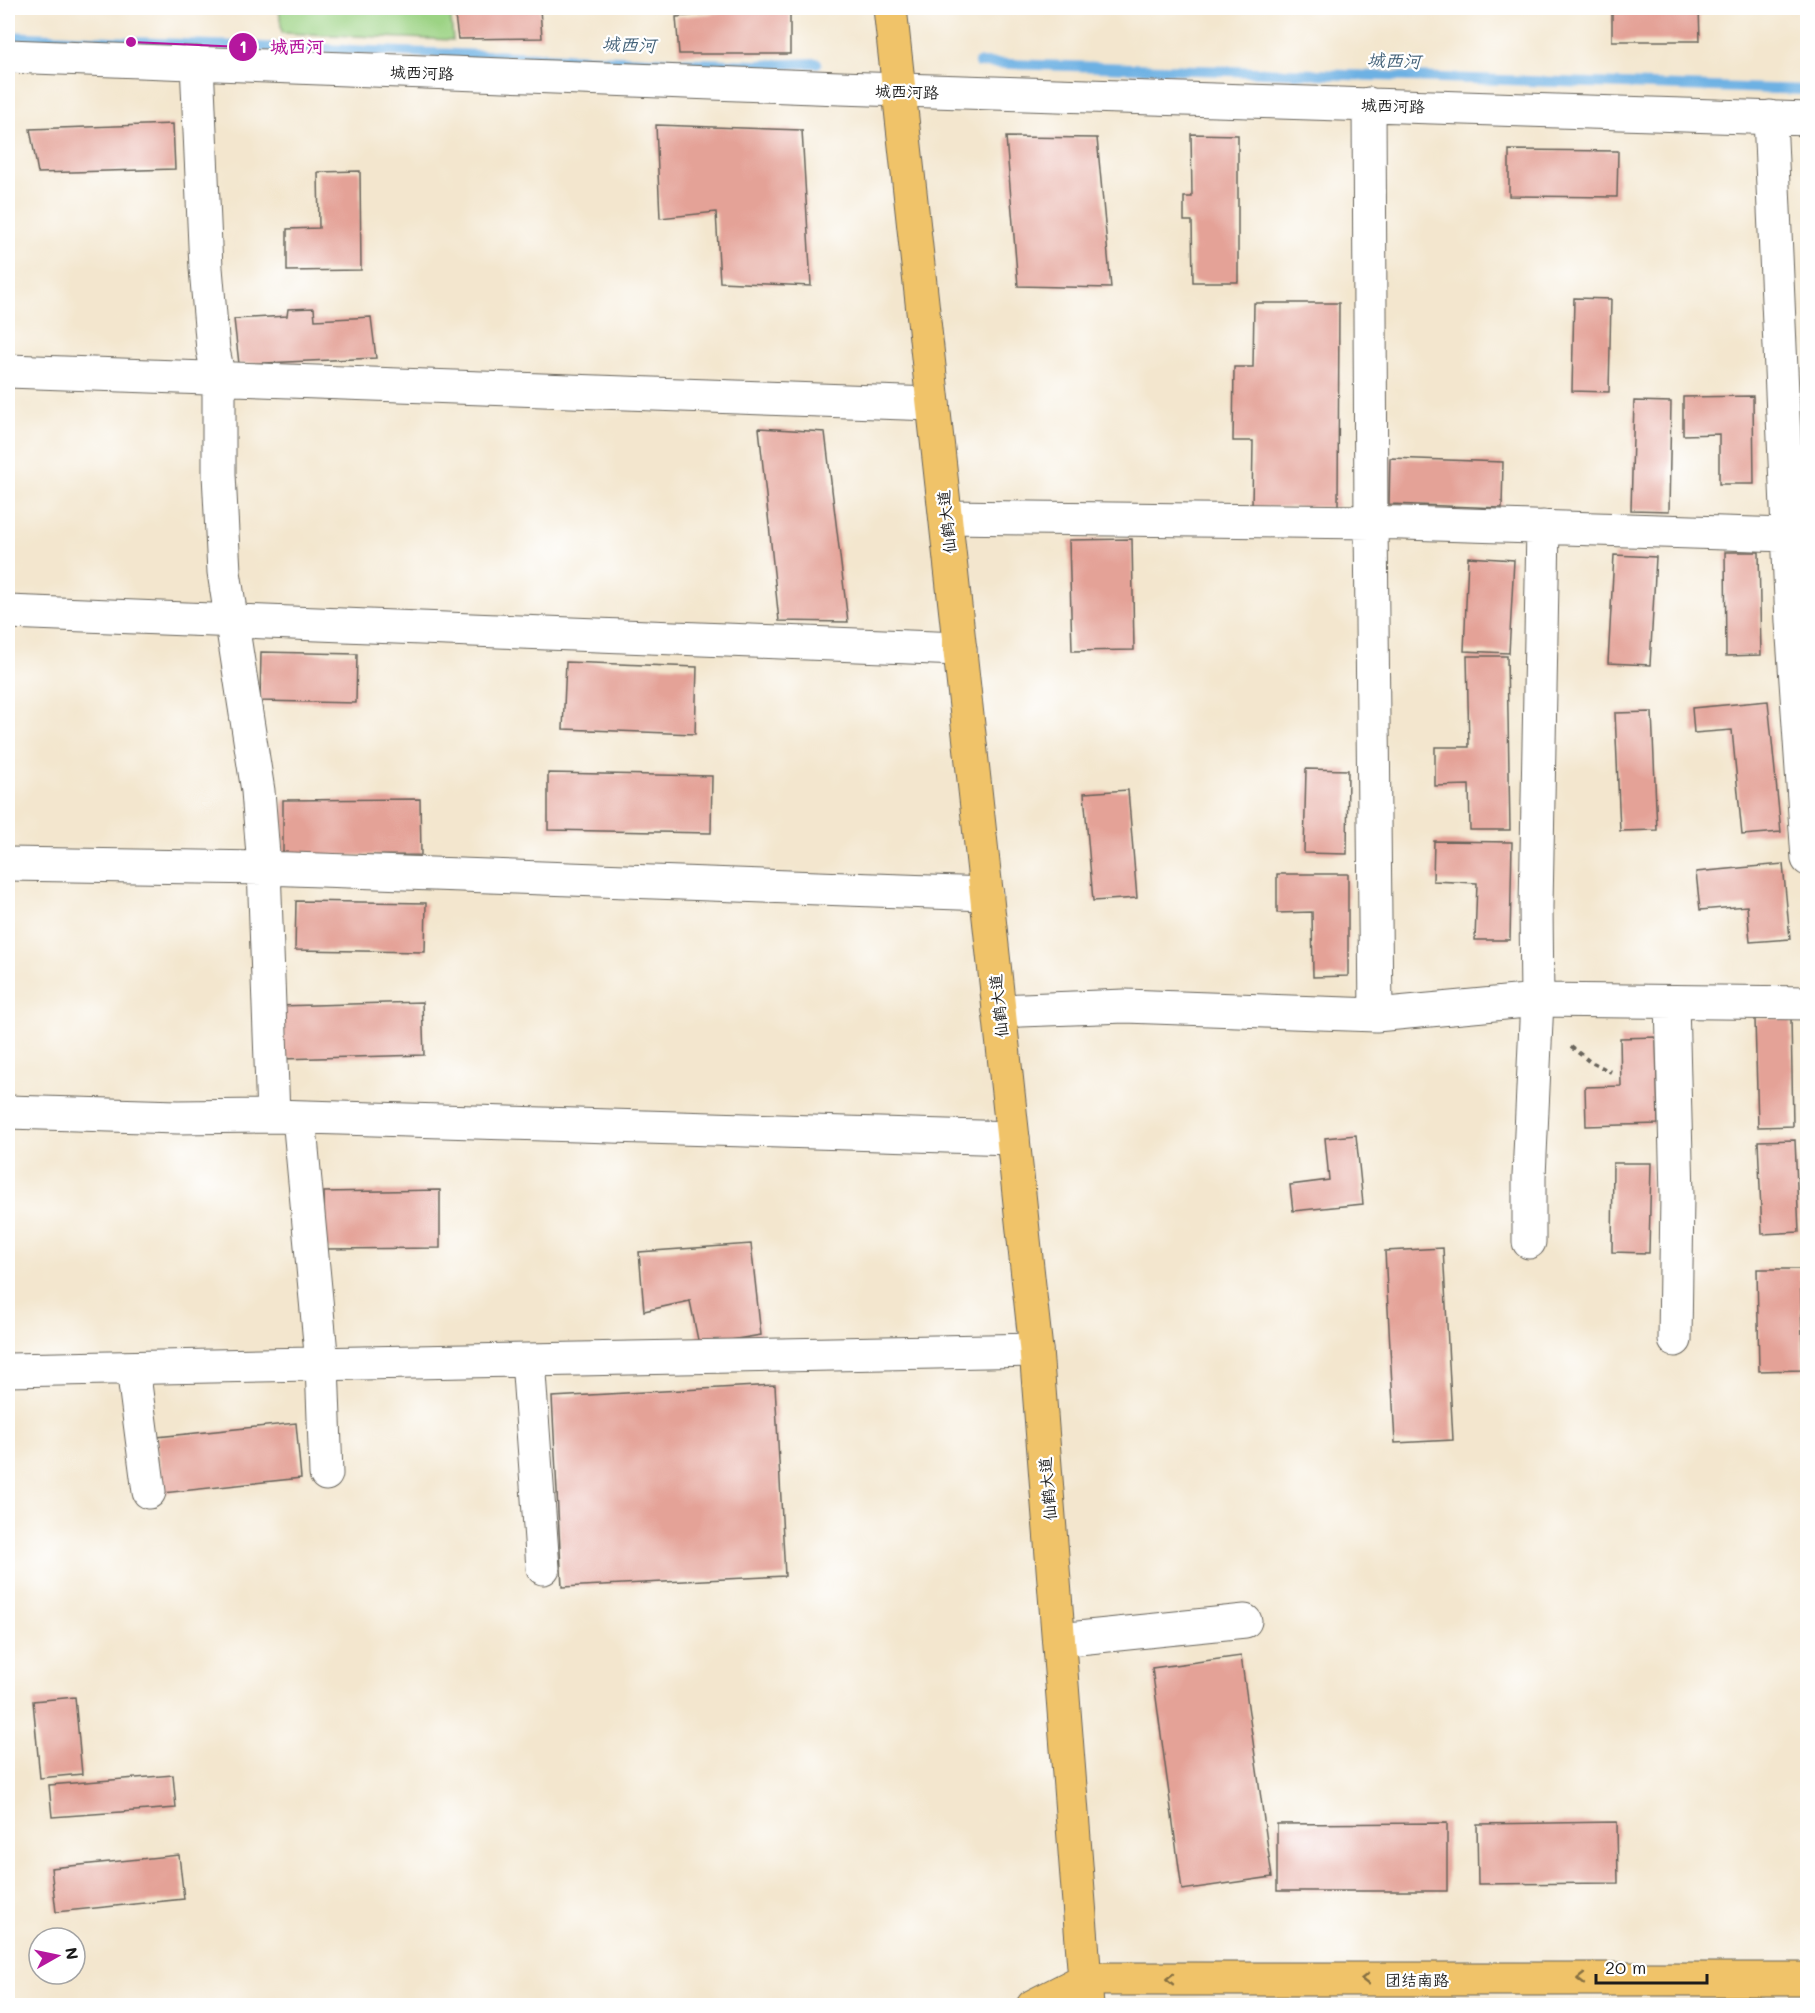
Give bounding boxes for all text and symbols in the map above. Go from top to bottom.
callout: 城西河 [228,29,336,65]
water label: 城西河 [602,31,659,57]
text: 1 [239,34,247,58]
text: 城西河 [270,34,324,58]
water label: 城西河 [1367,47,1424,73]
street label: 城西河路 [390,60,454,84]
street label: 城西河路 [875,79,939,103]
street label: 城西河路 [1361,93,1425,117]
street label: 仙鹤大道 [932,489,960,555]
street label: 仙鹤大道 [984,973,1012,1039]
street label: 仙鹤大道 [1034,1456,1060,1522]
north arrow [27,1926,87,1986]
text: N [61,1946,84,1961]
scale bar [1596,1947,1707,1985]
text: 20 m [1605,1955,1646,1979]
street label: 团结南路 [1385,1969,1449,1990]
one-way arrow [1361,1972,1370,1985]
one-way arrow [1166,1973,1175,1985]
one-way arrow [1577,1973,1586,1985]

